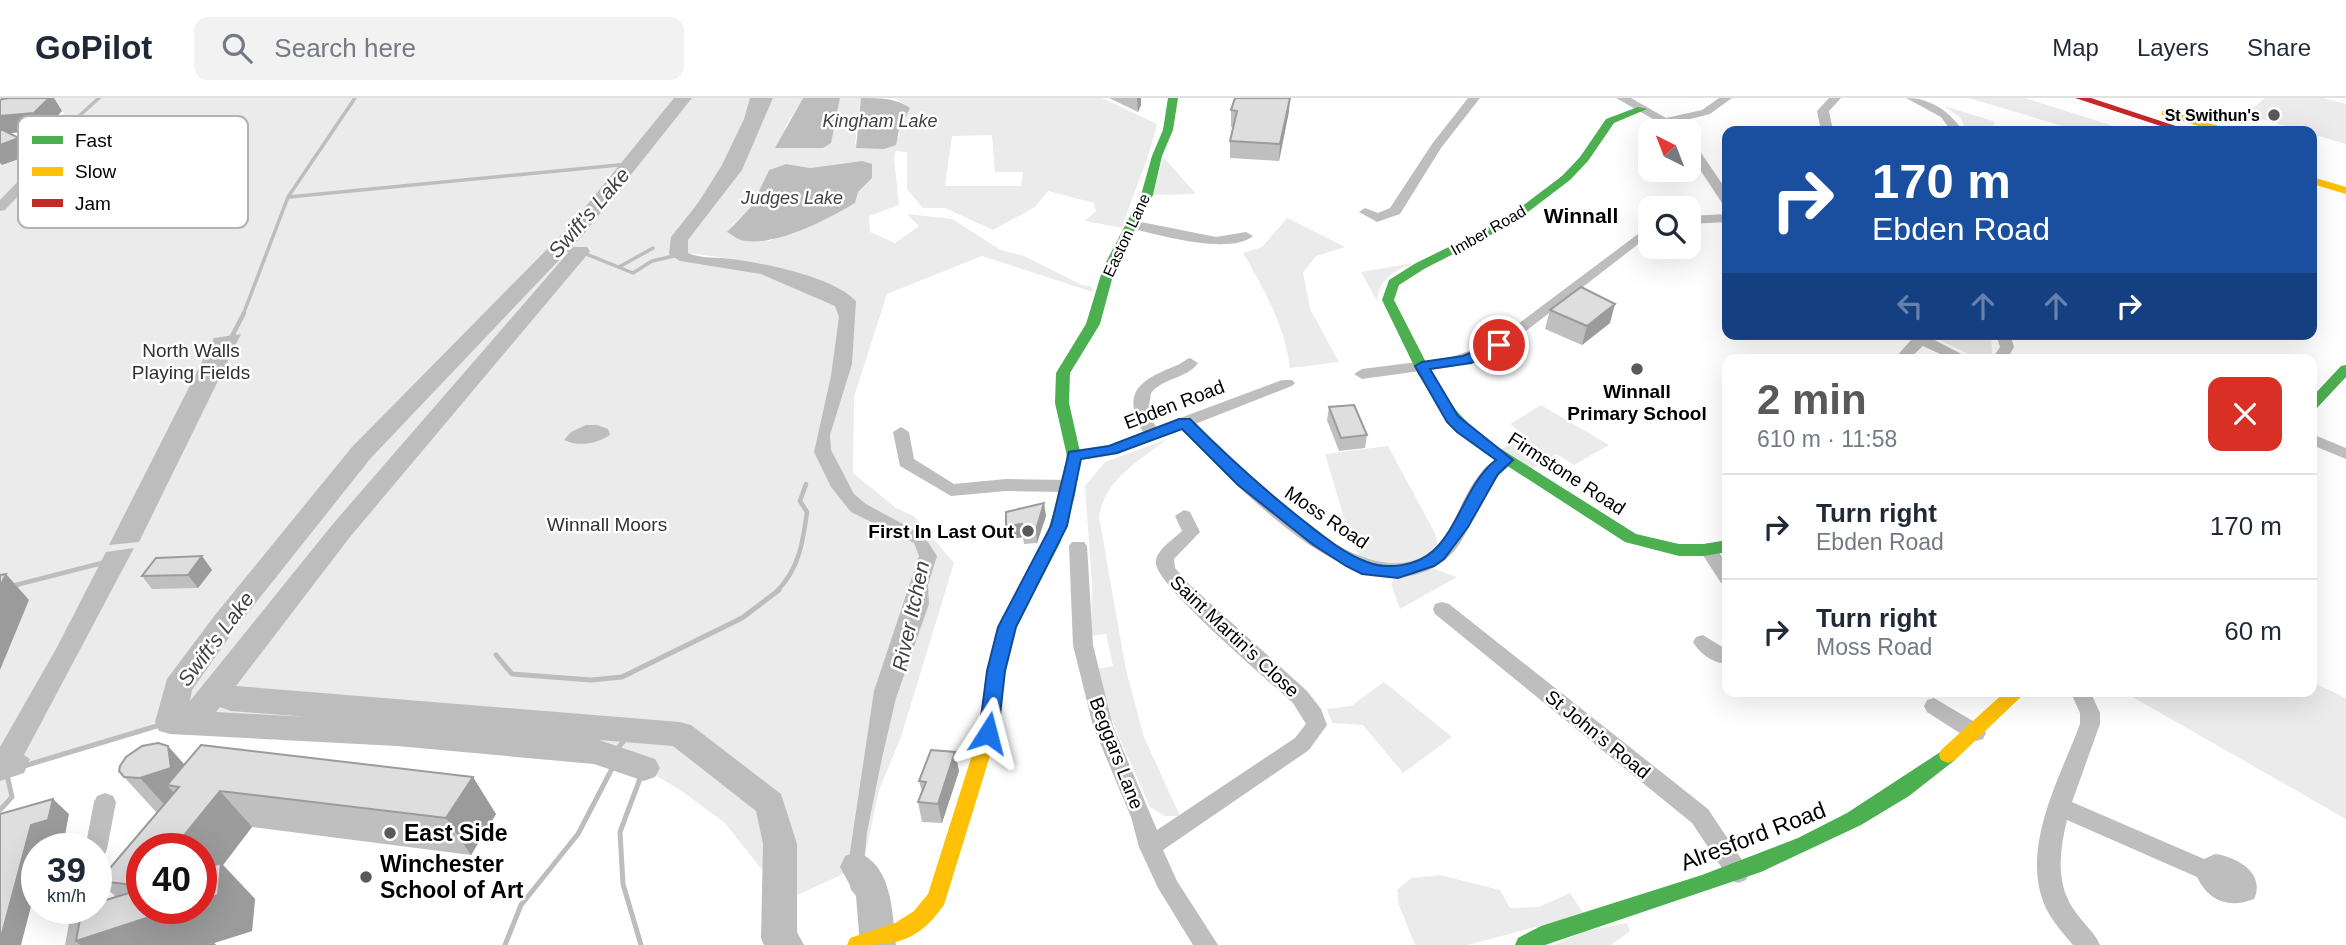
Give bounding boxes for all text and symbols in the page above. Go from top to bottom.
search box [194,17,684,80]
text: GoPilot [35,29,152,66]
icon: search [218,29,256,67]
text: Search here [274,33,416,63]
text: Map [2052,34,2099,61]
text: Layers [2137,34,2209,61]
text: Share [2247,34,2311,61]
place label: St Swithun's [2165,107,2260,124]
marker: St Swithun's [2266,107,2282,123]
water label: Kingham Lake [822,111,938,131]
legend [18,116,248,228]
north arrow [1638,119,1701,182]
map controls [1638,119,1701,259]
text: Fast [75,130,113,151]
icon: right [1757,154,1848,245]
text: 170 m [1872,154,2011,208]
text: Slow [75,161,116,182]
water label: Swift's Lake [543,163,634,262]
water label: Judges Lake [740,188,843,208]
street label: Easton Lane [1100,191,1153,280]
text: Jam [75,193,111,214]
button: search [1638,196,1701,259]
street label: Imber Road [1448,202,1529,259]
district label: Winnall [1544,204,1618,227]
text: Ebden Road [1872,211,2050,247]
icon: left [1891,287,1929,325]
icon: ahead [1964,287,2002,325]
icon: ahead [2037,287,2075,325]
icon: right [2110,287,2148,325]
pin [1469,315,1529,375]
icon: arrive [1480,326,1518,364]
park label: North Walls Playing Fields [132,340,250,383]
marker: Winnall Primary School [1629,361,1645,377]
street label: Ebden Road [1121,376,1227,433]
text: 2 min [1757,376,1867,423]
button: close [2208,377,2282,451]
place label: Winnall Primary School [1567,381,1707,424]
text: 610 m · 11:58 [1757,426,1897,452]
street label: Firmstone Road [1504,428,1629,519]
street label: Moss Road [1281,482,1372,553]
text: Turn right [1816,498,1937,528]
icon: right [1757,508,1795,546]
text: 170 m [2210,511,2282,541]
park label: Winnall Moors [547,514,667,535]
place label: First In Last Out [868,521,1015,542]
marker: First In Last Out [1020,523,1036,539]
text: Ebden Road [1816,529,1944,555]
water label: River Itchen [888,559,933,673]
street label: Saint Martin's Close [1166,571,1303,701]
water label: Swift's Lake [173,587,258,690]
text: Turn right [1816,603,1937,633]
icon: right [1757,613,1795,651]
text: 60 m [2224,616,2282,646]
text: Moss Road [1816,634,1932,660]
street label: St John's Road [1541,686,1654,783]
street label: Beggars Lane [1086,694,1148,812]
position arrow [951,696,1025,770]
street label: Alresford Road [1677,796,1829,876]
place label: East Side [404,820,508,846]
marker: East Side [382,825,398,841]
speed limit sign: 40 [126,833,217,924]
text: 39 [47,850,86,889]
place label: Winchester School of Art [380,851,524,903]
marker: Winchester School of Art [358,869,374,885]
text: km/h [47,886,86,906]

